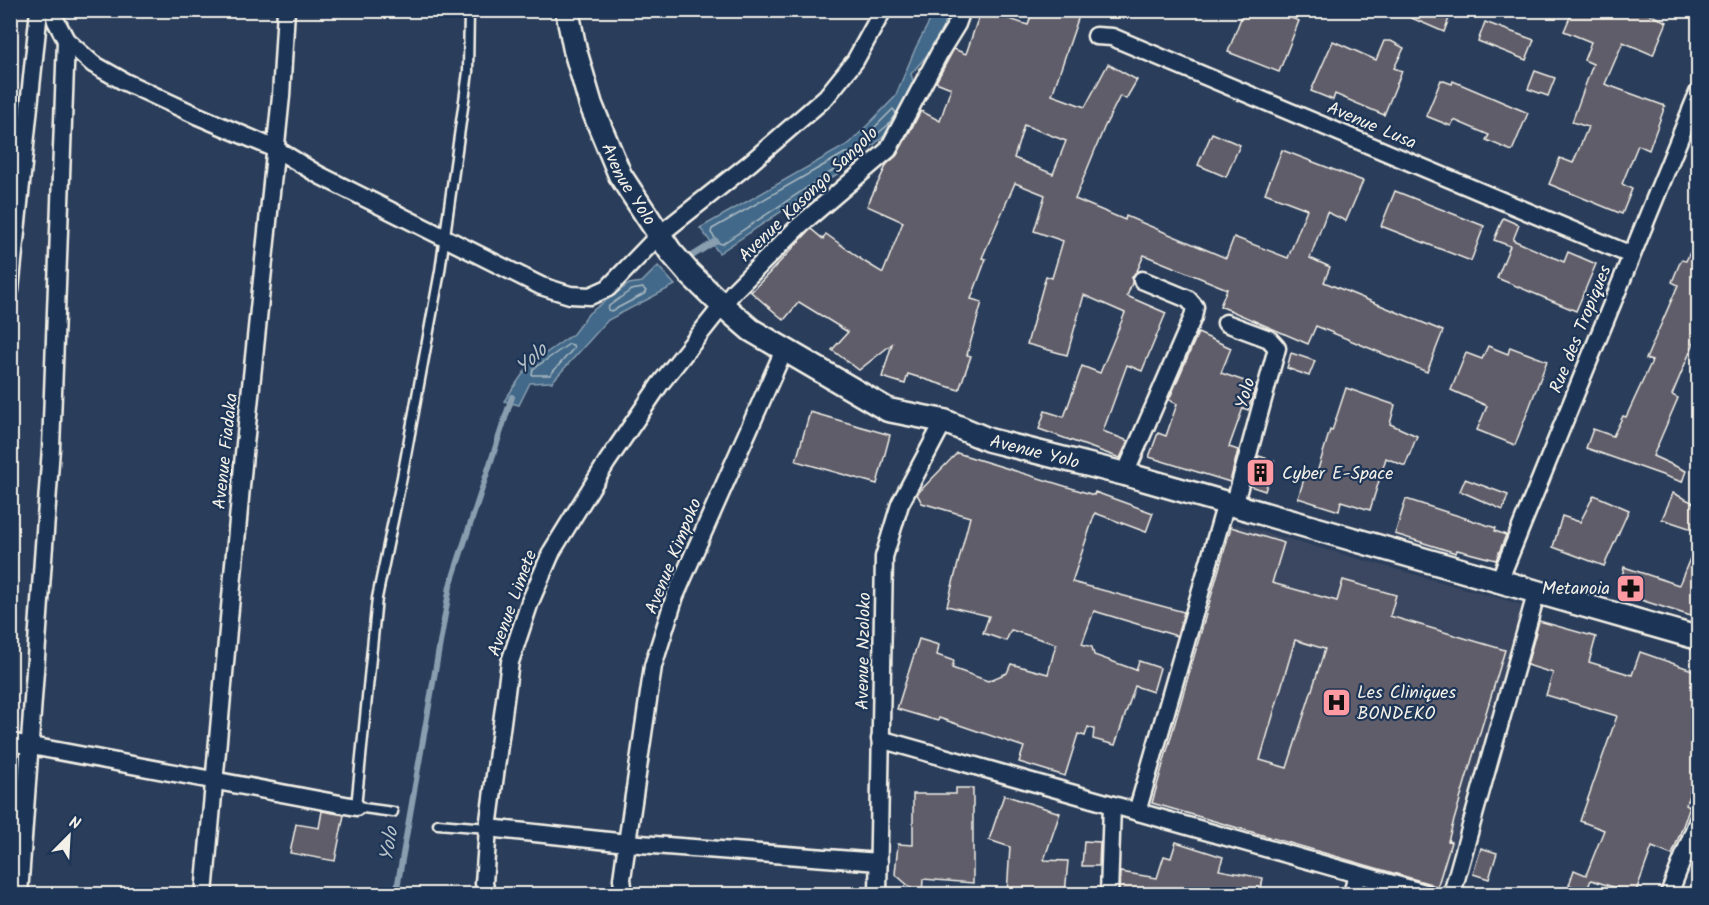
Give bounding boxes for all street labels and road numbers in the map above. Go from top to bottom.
street label: Avenue Lusa [1322,95,1421,158]
street label: Avenue Kasongo Sangolo [732,120,886,270]
street label: Avenue Yolo [592,139,663,232]
street label: Rue des Tropiques [1542,261,1620,398]
street label: Yolo [1228,374,1265,412]
street label: Avenue Fiadaka [206,392,247,511]
street label: Avenue Yolo [987,428,1082,478]
street label: Avenue Kimpoko [638,494,711,619]
street label: Avenue Limete [481,546,546,661]
street label: Avenue Nzoloko [849,592,880,710]

